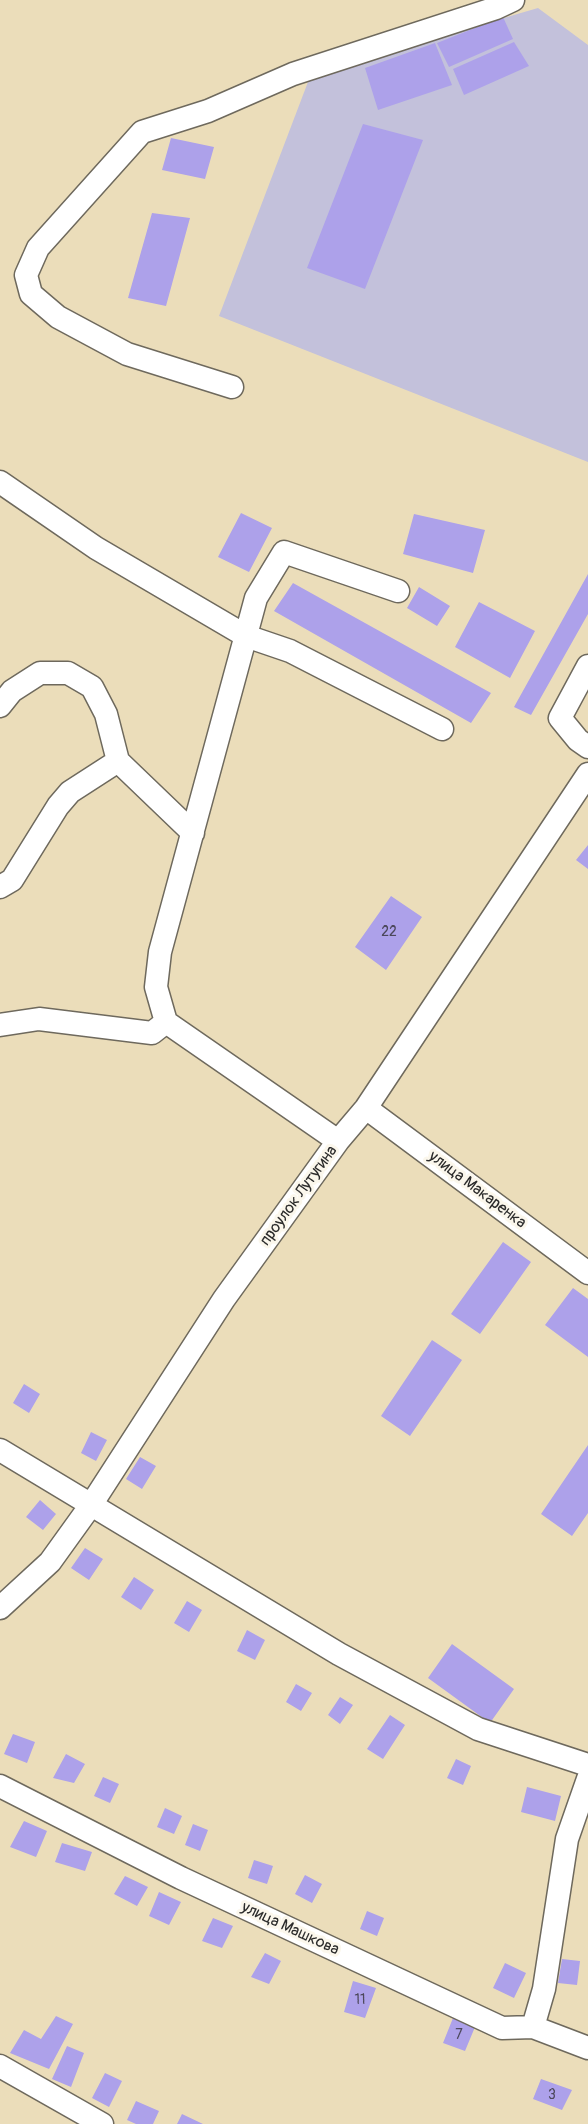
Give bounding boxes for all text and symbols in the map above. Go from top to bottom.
house number: 22 [381,924,397,940]
street label: проулок Лутугина [256,1142,342,1250]
street label: улица Макаренка [424,1147,530,1233]
street label: улица Машкова [238,1898,342,1960]
house number: 11 [355,1992,365,2008]
house number: 7 [455,2027,463,2043]
house number: 3 [548,2087,556,2103]

